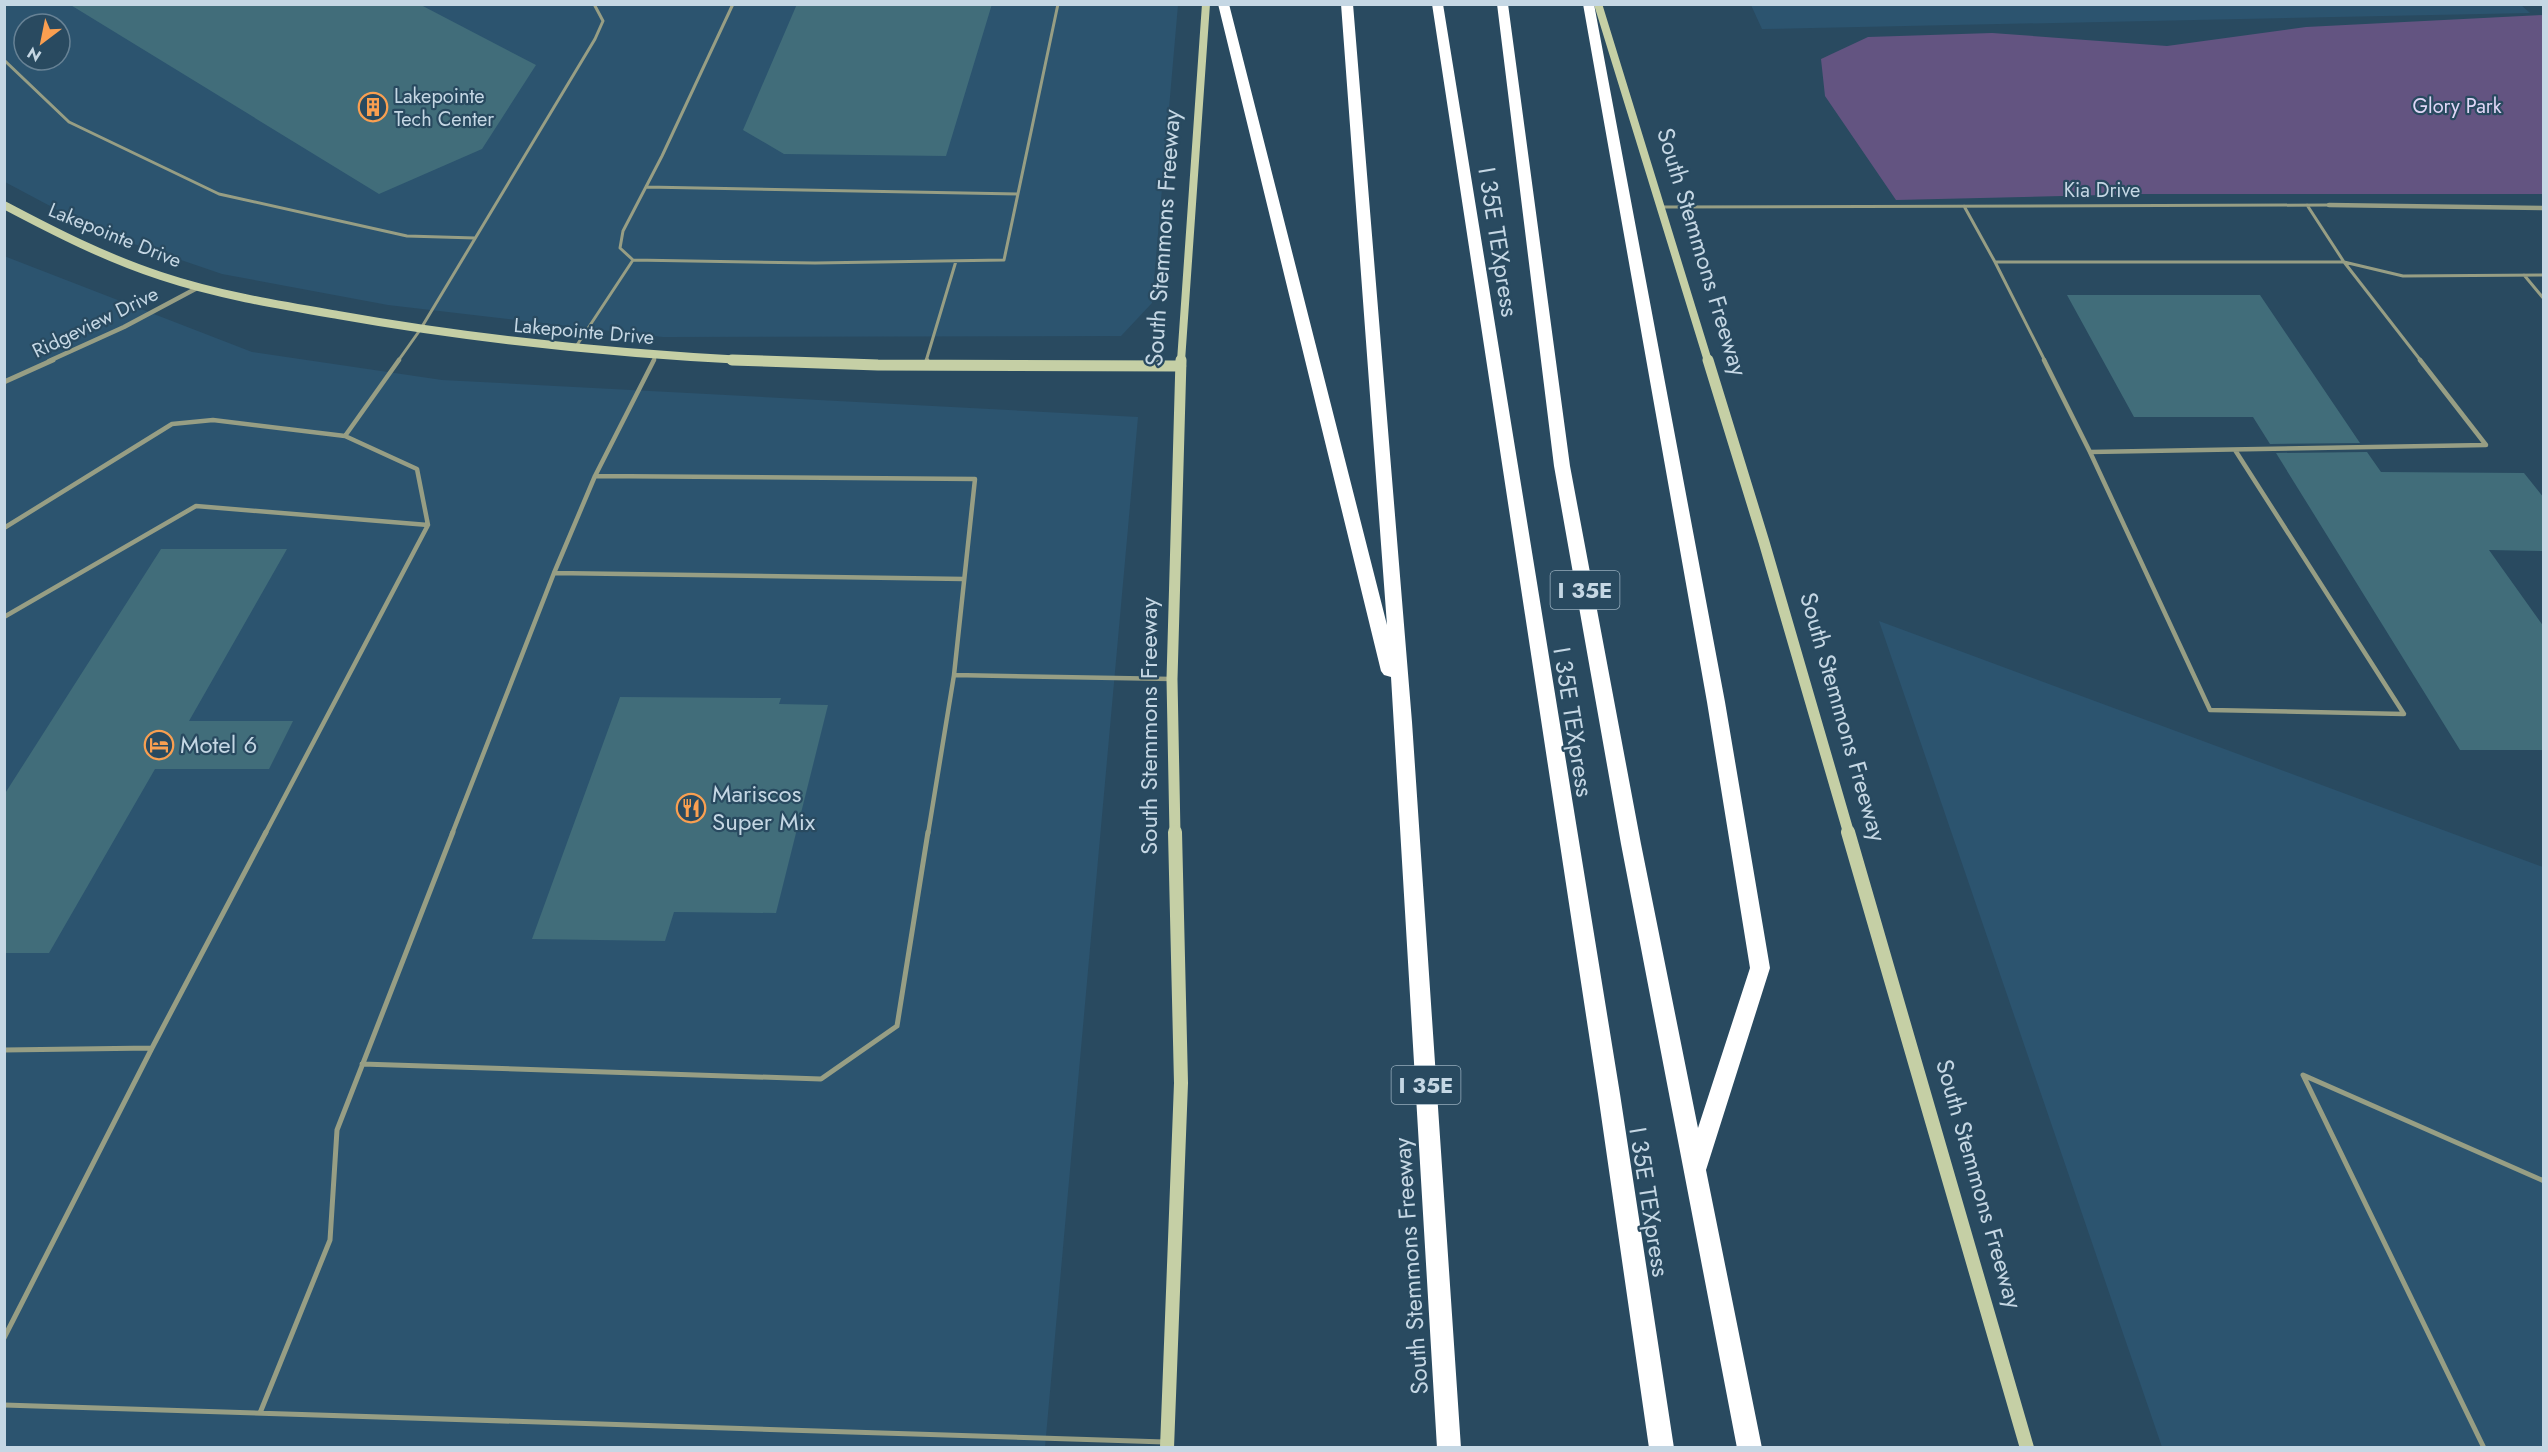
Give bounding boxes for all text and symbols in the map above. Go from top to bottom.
north arrow [12,12,72,72]
text: N [23,41,46,67]
place label: Lakepointe Tech Center [394,82,494,134]
building icon: Lakepointe Tech Center [357,91,389,123]
park label: Glory Park [2413,92,2502,121]
street label: South Stemmons Freeway [1136,108,1189,368]
street label: South Stemmons Freeway [1648,123,1757,381]
street label: I 35E TEXpress [1469,165,1528,319]
street label: Kia Drive [2064,176,2140,205]
street label: Lakepointe Drive [44,196,186,275]
street label: Ridgeview Drive [27,279,163,366]
street label: Lakepointe Drive [512,311,655,352]
road number: I 35E [1550,571,1620,609]
street label: South Stemmons Freeway [1791,588,1896,846]
street label: South Stemmons Freeway [1131,597,1166,855]
street label: I 35E TEXpress [1544,645,1603,799]
place label: Motel 6 [180,727,257,762]
hotel icon: Motel 6 [143,729,175,761]
place label: Mariscos Super Mix [712,776,816,839]
restaurant icon: Mariscos Super Mix [675,792,707,824]
street label: South Stemmons Freeway [1927,1055,2032,1313]
road number: I 35E [1392,1066,1460,1104]
street label: I 35E TEXpress [1620,1125,1679,1279]
street label: South Stemmons Freeway [1384,1136,1437,1396]

